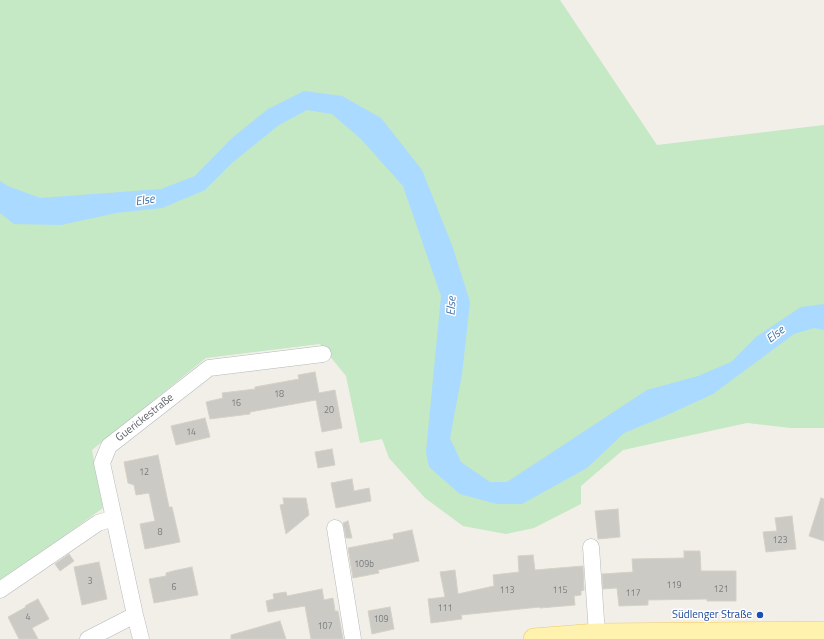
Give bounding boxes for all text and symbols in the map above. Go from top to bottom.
water label: Else [134,192,156,210]
water label: Else [444,296,460,316]
water label: Else [764,323,788,347]
house number: 18 [274,390,284,400]
street label: Guerickestraße [113,391,177,445]
house number: 16 [231,399,241,409]
house number: 20 [324,406,334,416]
house number: 14 [186,428,196,438]
house number: 12 [139,468,149,478]
house number: 8 [157,528,163,538]
house number: 123 [772,536,788,546]
house number: 109b [354,560,374,570]
house number: 3 [87,577,93,587]
house number: 119 [666,581,682,591]
house number: 6 [171,583,177,593]
house number: 121 [713,585,729,595]
house number: 113 [499,586,515,596]
house number: 115 [552,586,568,596]
house number: 117 [625,589,641,599]
house number: 111 [437,604,453,614]
place label: Südlenger Straße [672,608,752,622]
marker: Südlenger Straße [755,610,765,620]
house number: 4 [25,613,31,623]
house number: 109 [373,615,389,625]
house number: 107 [317,622,333,632]

